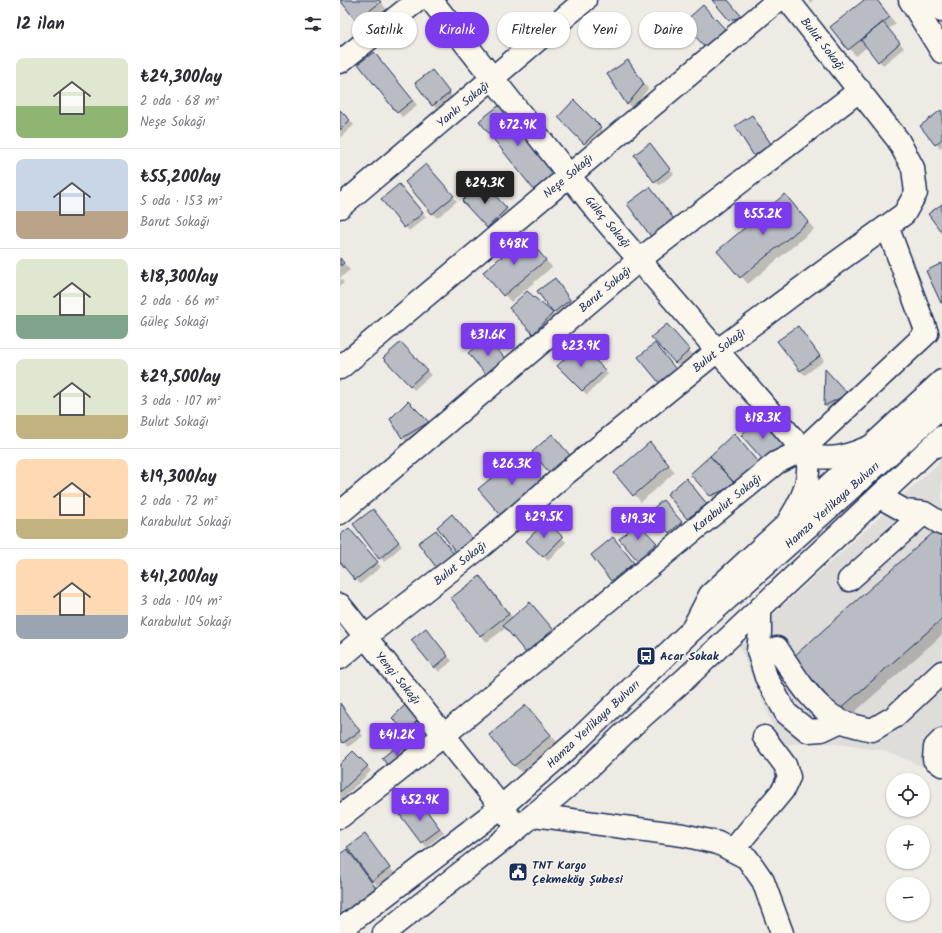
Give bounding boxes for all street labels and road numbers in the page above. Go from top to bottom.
street label: Bulut Sokağı [796,13,850,75]
street label: Yankı Sokağı [433,76,494,132]
street label: Neşe Sokağı [539,150,598,203]
street label: Güleç Sokağı [580,192,635,253]
street label: Barut Sokağı [575,261,636,317]
street label: Bulut Sokağı [688,323,750,377]
street label: Hamza Yerlikaya Bulvarı [780,457,884,553]
street label: Karabulut Sokağı [689,469,766,537]
street label: Bulut Sokağı [429,536,491,590]
street label: Yengi Sokağı [370,648,425,709]
street label: Hamza Yerlikaya Bulvarı [542,676,645,773]

